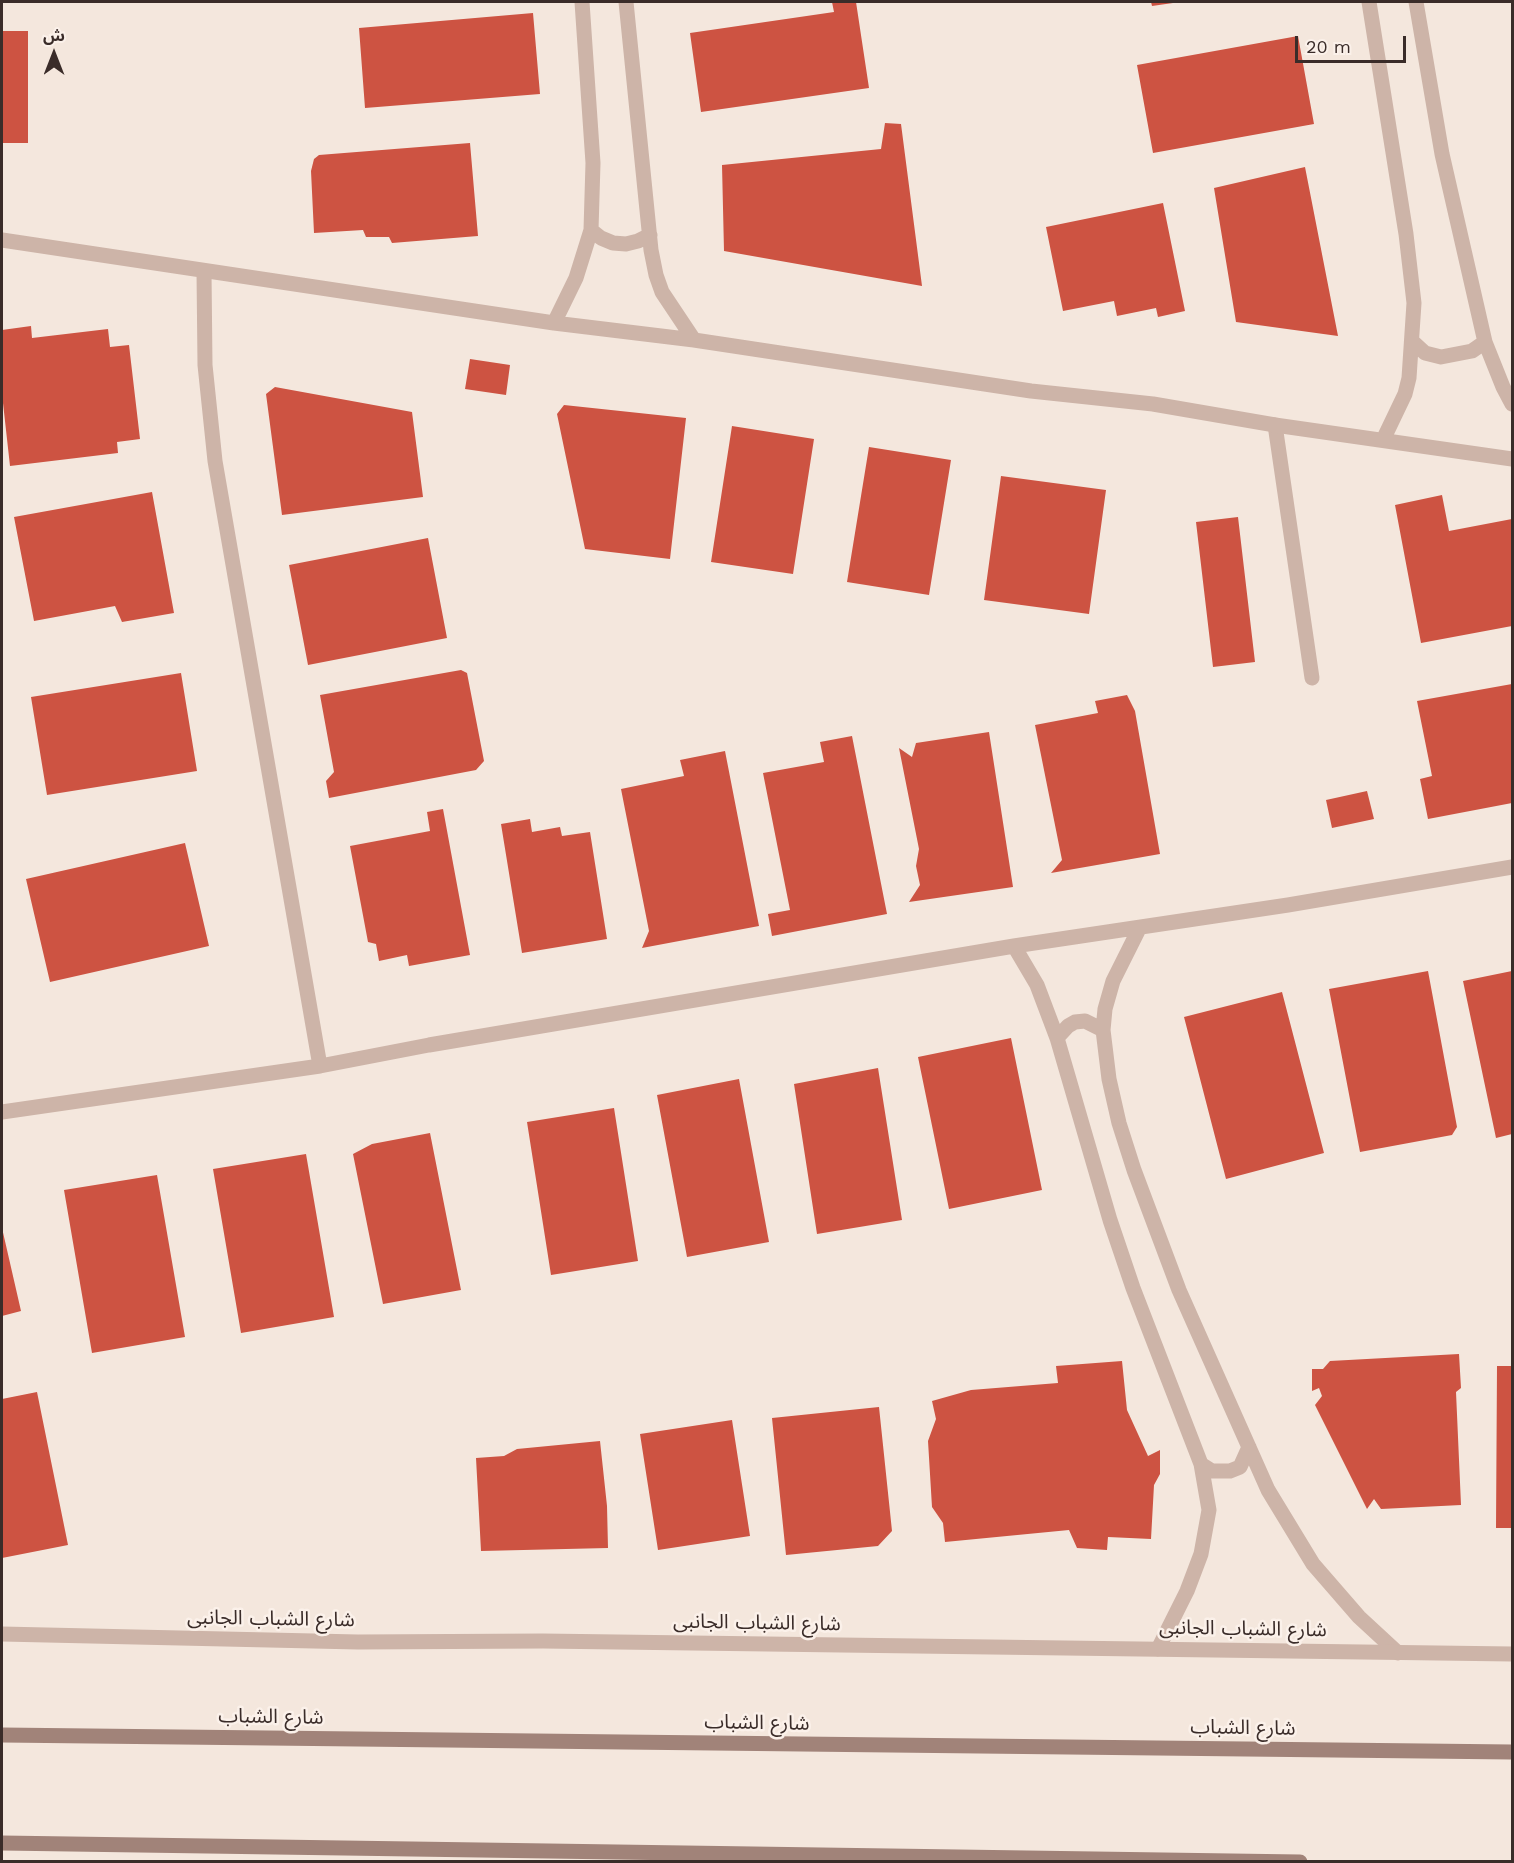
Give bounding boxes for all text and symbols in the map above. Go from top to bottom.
north arrow [24,24,84,84]
scale bar [1298,24,1409,62]
text: ش [43,26,65,45]
text: 20 m [1306,36,1351,57]
street label: شارع الشباب الجانبى [187,1606,355,1632]
street label: شارع الشباب الجانبى [673,1610,841,1636]
street label: شارع الشباب الجانبى [1159,1616,1327,1642]
street label: شارع الشباب [218,1704,324,1730]
street label: شارع الشباب [704,1710,810,1736]
street label: شارع الشباب [1190,1715,1296,1741]

